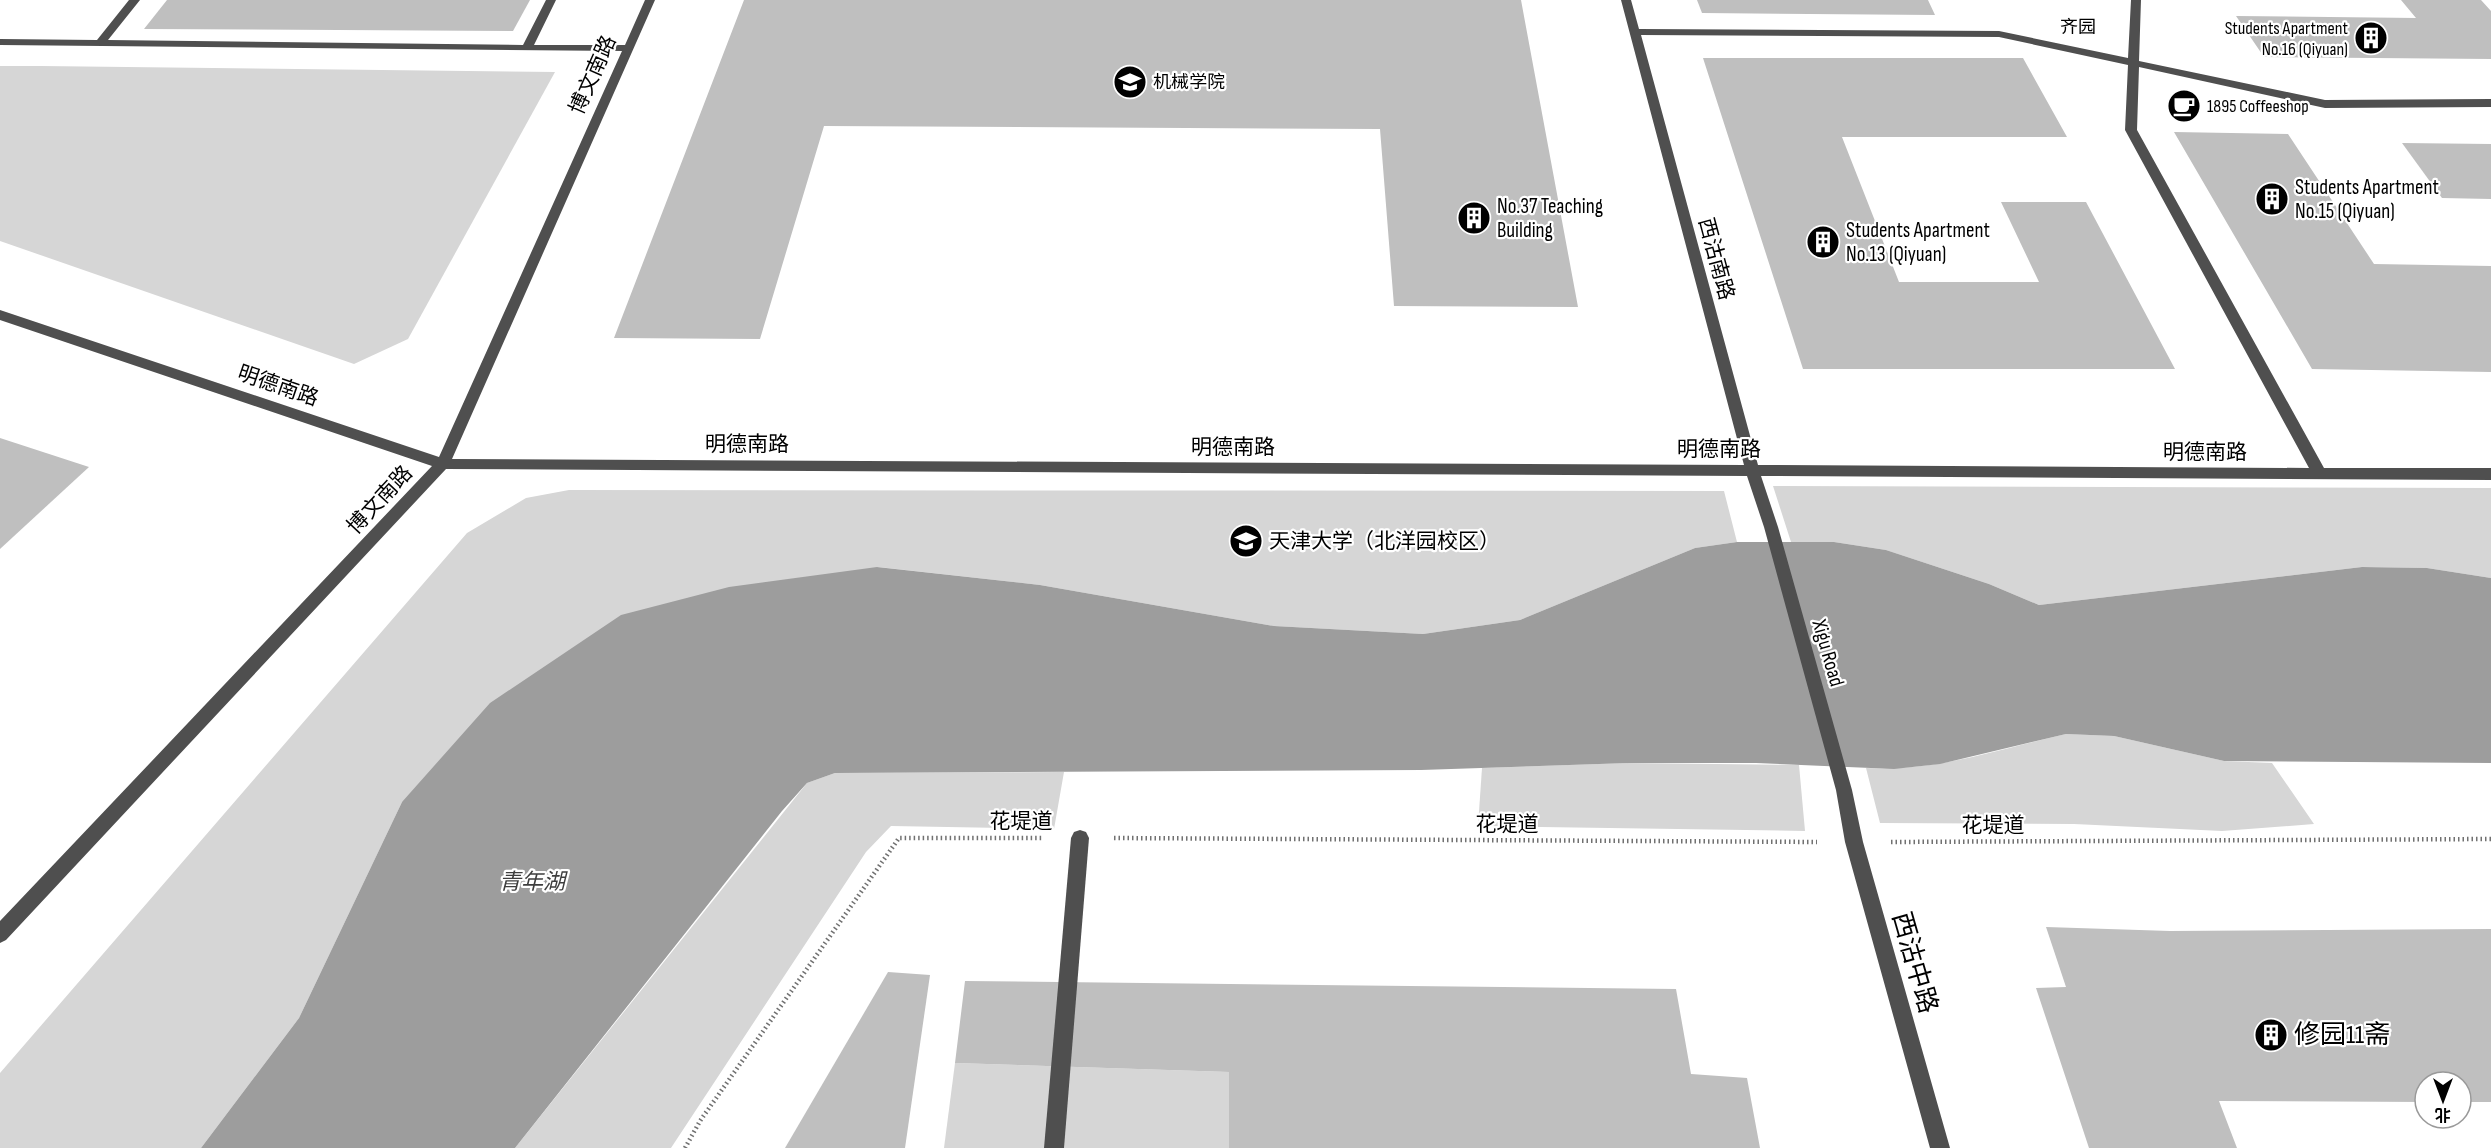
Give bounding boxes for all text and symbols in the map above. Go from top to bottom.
district label: 齐园 [2060,17,2096,38]
place label: Students Apartment No.16 (Qiyuan) [2225,18,2349,60]
building icon: Students Apartment No.16 (Qiyuan) [2353,20,2389,56]
street label: 博文南路 [564,32,622,118]
school or university icon: 机械学院 [1112,64,1148,100]
place label: 机械学院 [1153,72,1225,93]
cafe icon: 1895 Coffeeshop [2166,88,2202,124]
place label: 1895 Coffeeshop [2207,96,2309,117]
place label: Students Apartment No.15 (Qiyuan) [2295,175,2439,224]
building icon: Students Apartment No.15 (Qiyuan) [2254,181,2290,217]
place label: No.37 Teaching Building [1497,194,1603,243]
building icon: No.37 Teaching Building [1456,200,1492,236]
street label: 西沽南路 [1693,215,1739,303]
place label: Students Apartment No.13 (Qiyuan) [1846,218,1990,267]
building icon: Students Apartment No.13 (Qiyuan) [1805,224,1841,260]
street label: 明德南路 [234,361,322,411]
street label: 明德南路 [705,432,789,457]
street label: 明德南路 [1191,435,1275,460]
street label: 明德南路 [1677,437,1761,462]
street label: 明德南路 [2163,440,2247,465]
street label: 博文南路 [342,461,418,539]
school or university icon: 天津大学（北洋园校区） [1228,523,1264,559]
place label: 天津大学（北洋园校区） [1269,529,1500,554]
street label: Xigu Road [1806,616,1849,689]
street label: 花堤道 [990,809,1053,834]
street label: 花堤道 [1476,812,1539,837]
street label: 花堤道 [1962,813,2025,838]
water label: 青年湖 [499,869,568,896]
street label: 西沽中路 [1885,909,1943,1017]
building icon: 修园11斋 [2253,1017,2289,1053]
place label: 修园11斋 [2294,1020,2390,1051]
north arrow [2413,1070,2473,1130]
text: 北 [2435,1104,2451,1123]

